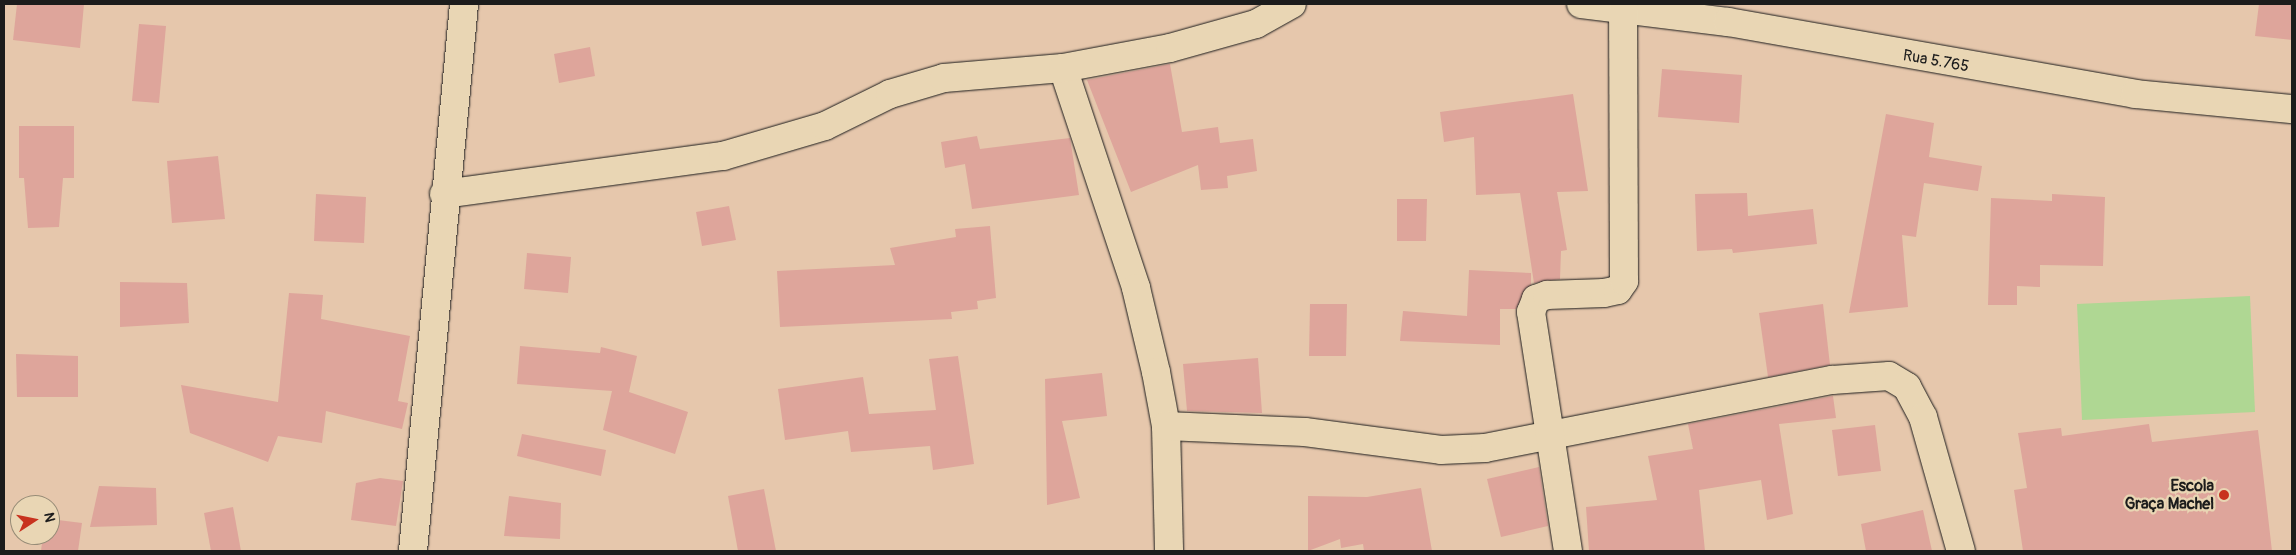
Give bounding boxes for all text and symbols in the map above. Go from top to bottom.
street label: Rua 5.765 [1901,46,1971,76]
place label: Escola Graça Machel [2125,476,2214,514]
marker: Escola Graça Machel [2218,489,2230,501]
north arrow [10,495,60,545]
text: N [40,511,58,524]

